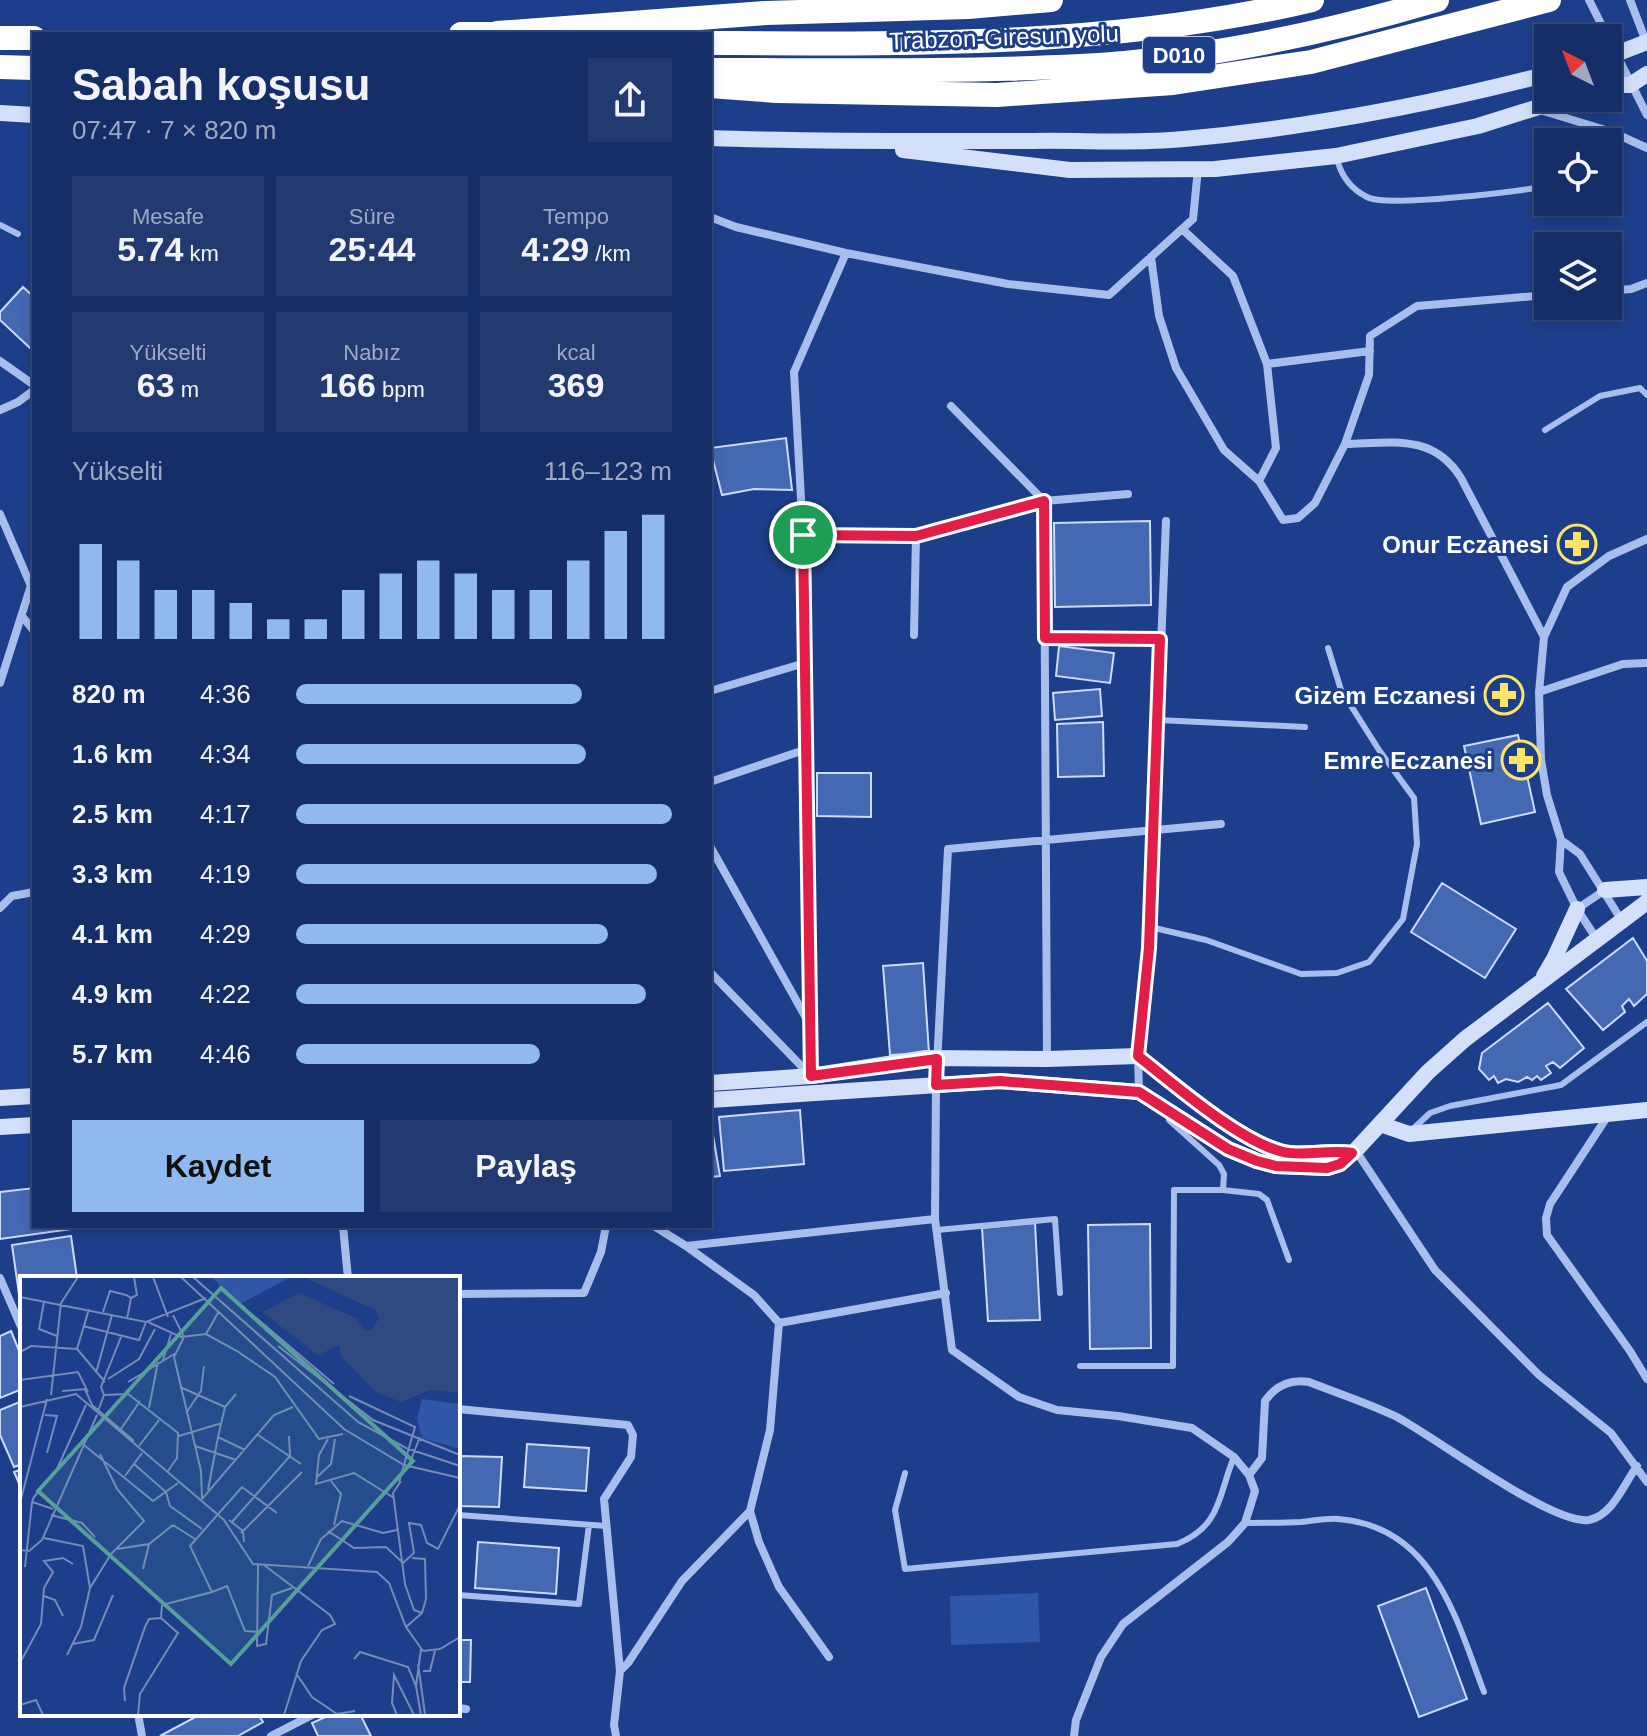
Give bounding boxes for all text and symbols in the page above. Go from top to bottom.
street label: Trabzon-Giresun yolu [889,19,1119,55]
north arrow [1534,24,1622,112]
map controls [1534,24,1622,320]
road number: D010 [1143,37,1215,73]
button: share [588,58,672,142]
text: Sabah koşusu [72,60,370,109]
text: 07:47 · 7 × 820 m [72,115,277,145]
button: locate [1534,128,1622,216]
text: Mesafe [132,204,204,229]
text: Süre [349,204,395,229]
text: Tempo [543,204,609,229]
text: 5.74 [117,230,183,268]
text: 25:44 [329,230,415,268]
text: 4:29 [521,230,589,268]
button: layers [1534,232,1622,320]
text: km [183,241,219,266]
text: /km [589,241,631,266]
text: Yükselti [129,340,207,365]
text: Nabız [343,340,401,365]
text: kcal [556,340,596,365]
text: 63 [137,366,175,404]
text: 166 [319,366,376,404]
text: 369 [548,366,604,404]
text: m [175,377,199,402]
text: bpm [376,377,425,402]
text: Yükselti [72,456,163,486]
text: 116–123 m [544,456,672,486]
pin [769,501,837,569]
icon: arrive [781,513,825,557]
pharmacy icon: Onur Eczanesi [1556,523,1598,565]
place label: Onur Eczanesi [1382,531,1549,558]
pharmacy icon: Gizem Eczanesi [1483,674,1525,716]
text: 820 m [72,679,146,709]
text: 4:36 [200,679,251,709]
place label: Gizem Eczanesi [1295,682,1476,709]
text: 1.6 km [72,739,153,769]
text: 4:34 [200,739,251,769]
pharmacy icon: Emre Eczanesi [1500,739,1542,781]
place label: Emre Eczanesi [1324,747,1493,774]
text: 2.5 km [72,799,153,829]
text: 4:17 [200,799,251,829]
text: 3.3 km [72,859,153,889]
text: 4:19 [200,859,251,889]
text: 4.1 km [72,919,153,949]
text: 4:29 [200,919,251,949]
text: 4.9 km [72,979,153,1009]
text: 4:22 [200,979,251,1009]
text: 5.7 km [72,1039,153,1069]
text: 4:46 [200,1039,251,1069]
button: Kaydet [72,1120,364,1212]
button: Paylaş [380,1120,672,1212]
inset map [20,1276,460,1716]

